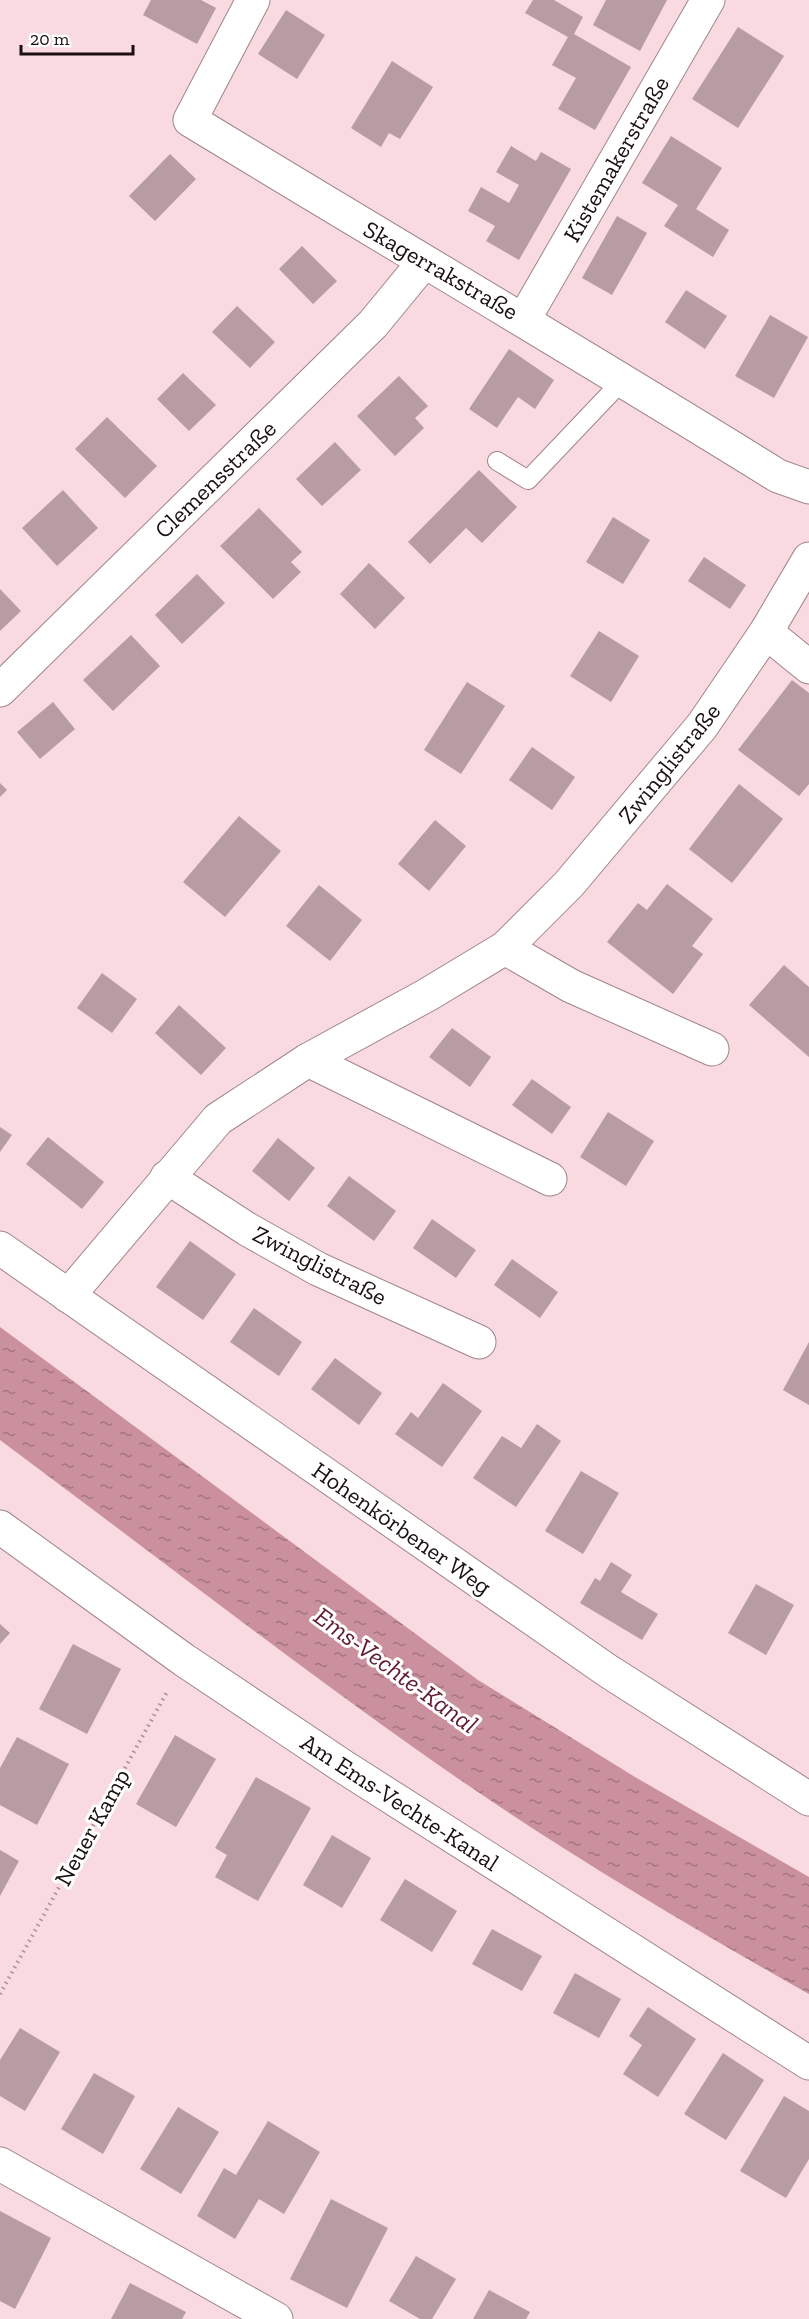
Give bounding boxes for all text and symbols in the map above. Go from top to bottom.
scale bar [21,18,134,56]
text: 20 m [30,28,70,50]
street label: Kistemakerstraße [557,71,675,247]
street label: Skagerrakstraße [359,214,523,326]
street label: Clemensstraße [148,414,282,544]
street label: Zwinglistraße [612,697,726,829]
street label: Zwinglistraße [248,1219,392,1311]
street label: Hohenkörbener Weg [307,1455,497,1601]
water label: Ems-Vechte-Kanal [308,1600,484,1740]
street label: Am Ems-Vechte-Kanal [295,1727,505,1877]
street label: Neuer Kamp [48,1763,136,1891]

